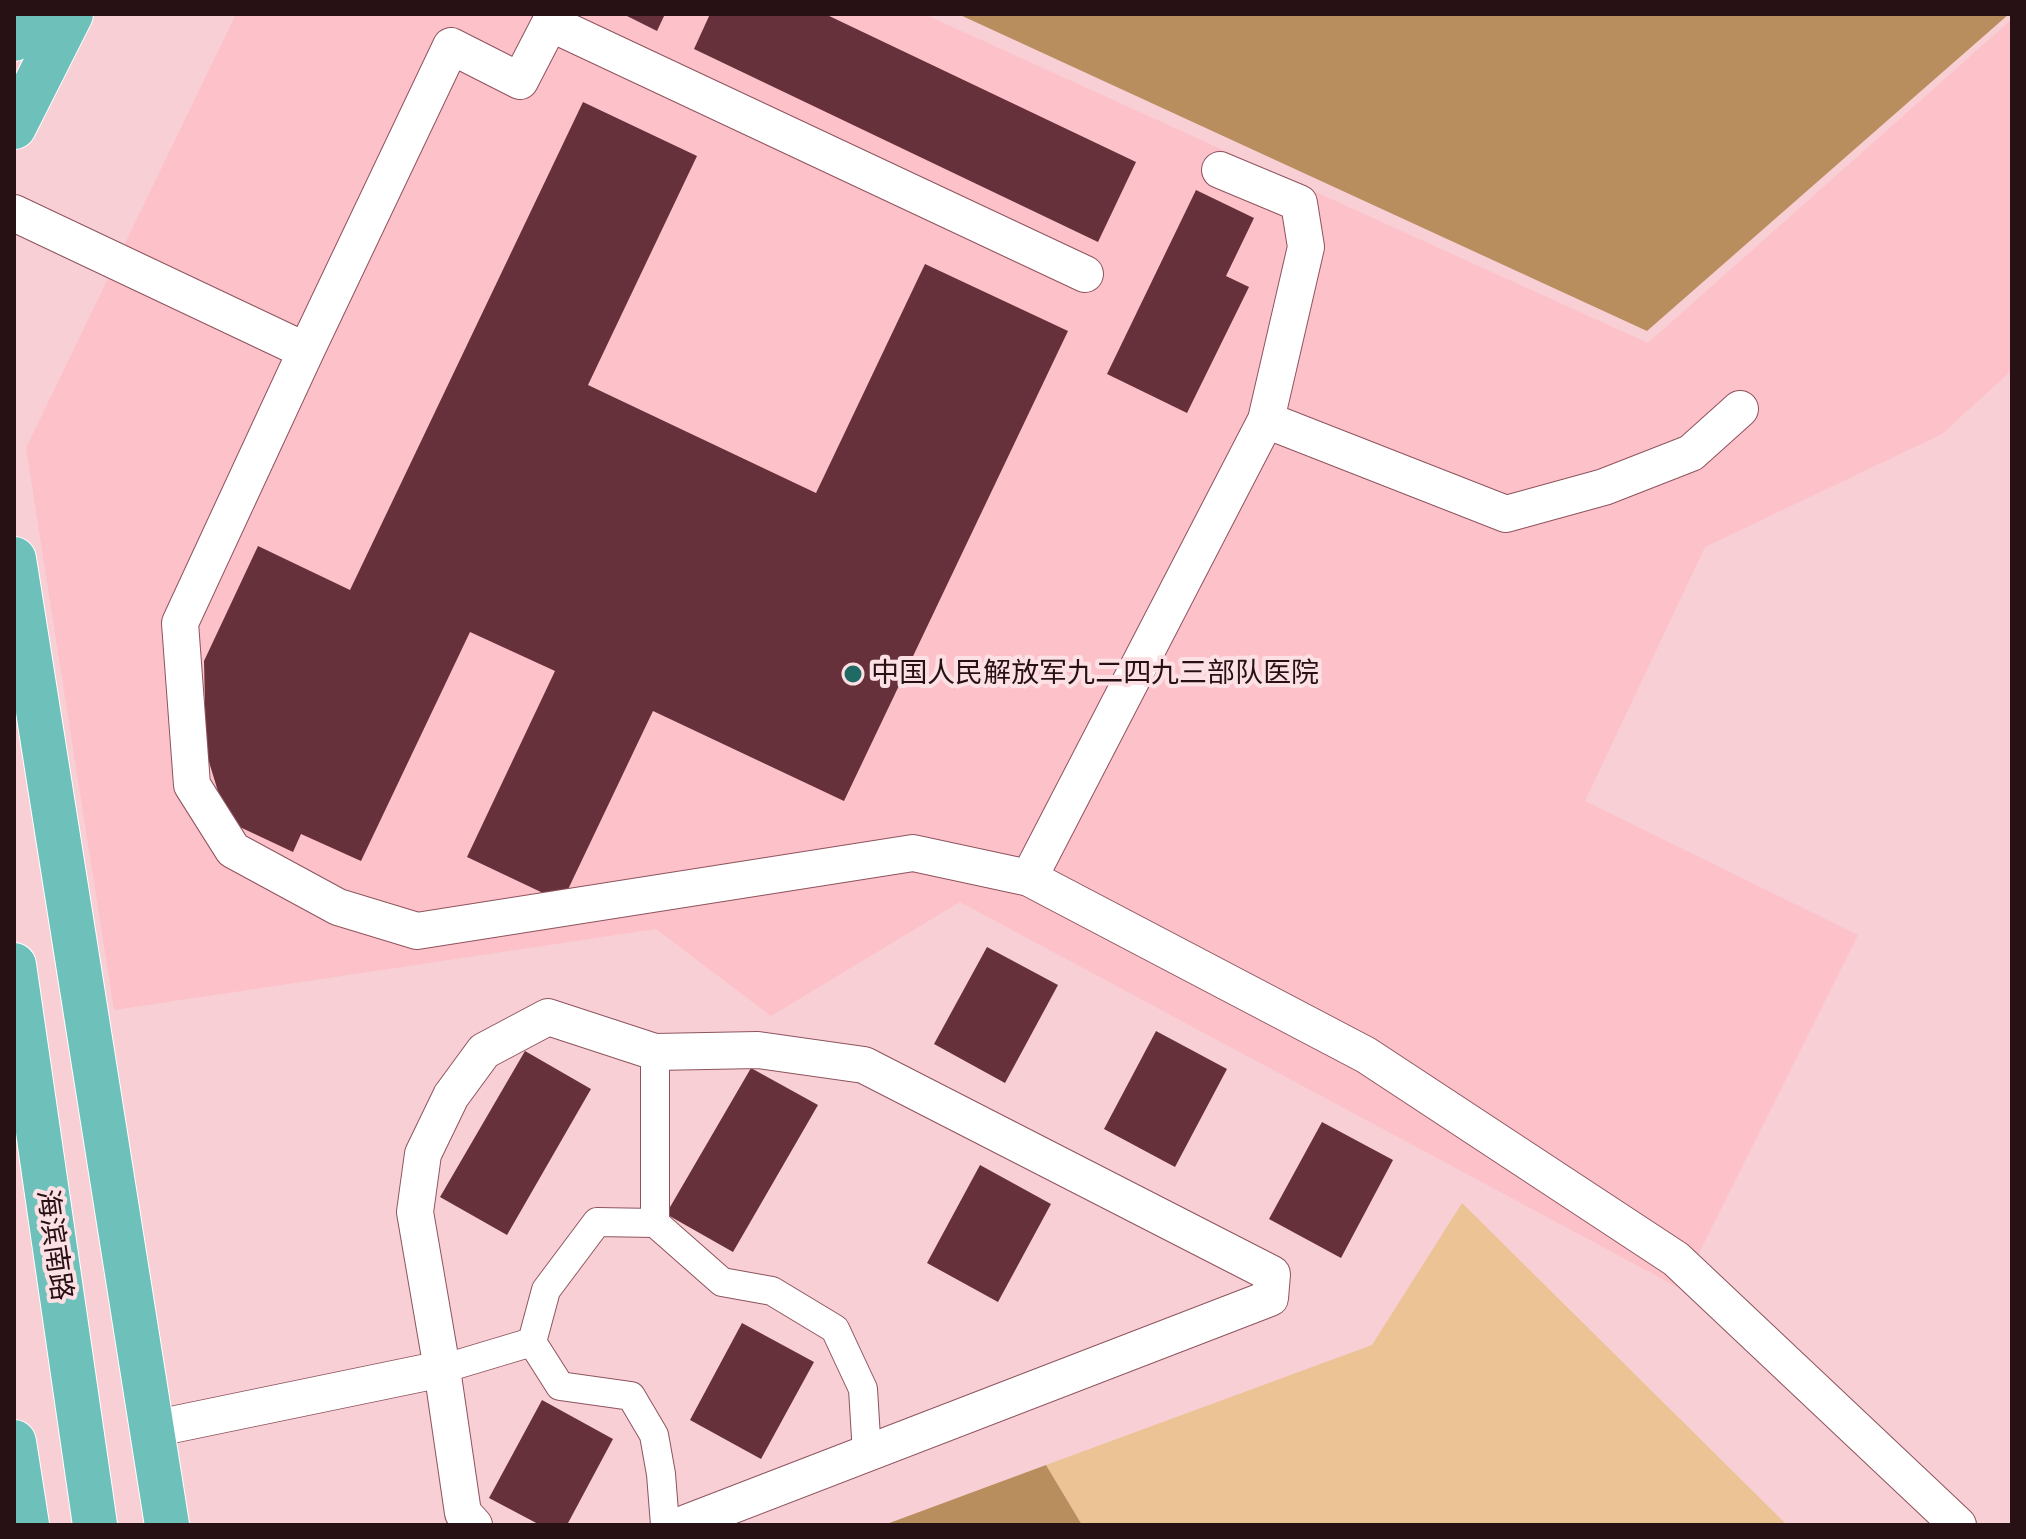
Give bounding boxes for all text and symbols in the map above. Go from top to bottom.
place label: 中国人民解放军九二四九三部队医院 [871,657,1319,691]
marker: 中国人民解放军九二四九三部队医院 [842,663,864,685]
street label: 海滨南路 [30,1187,78,1303]

